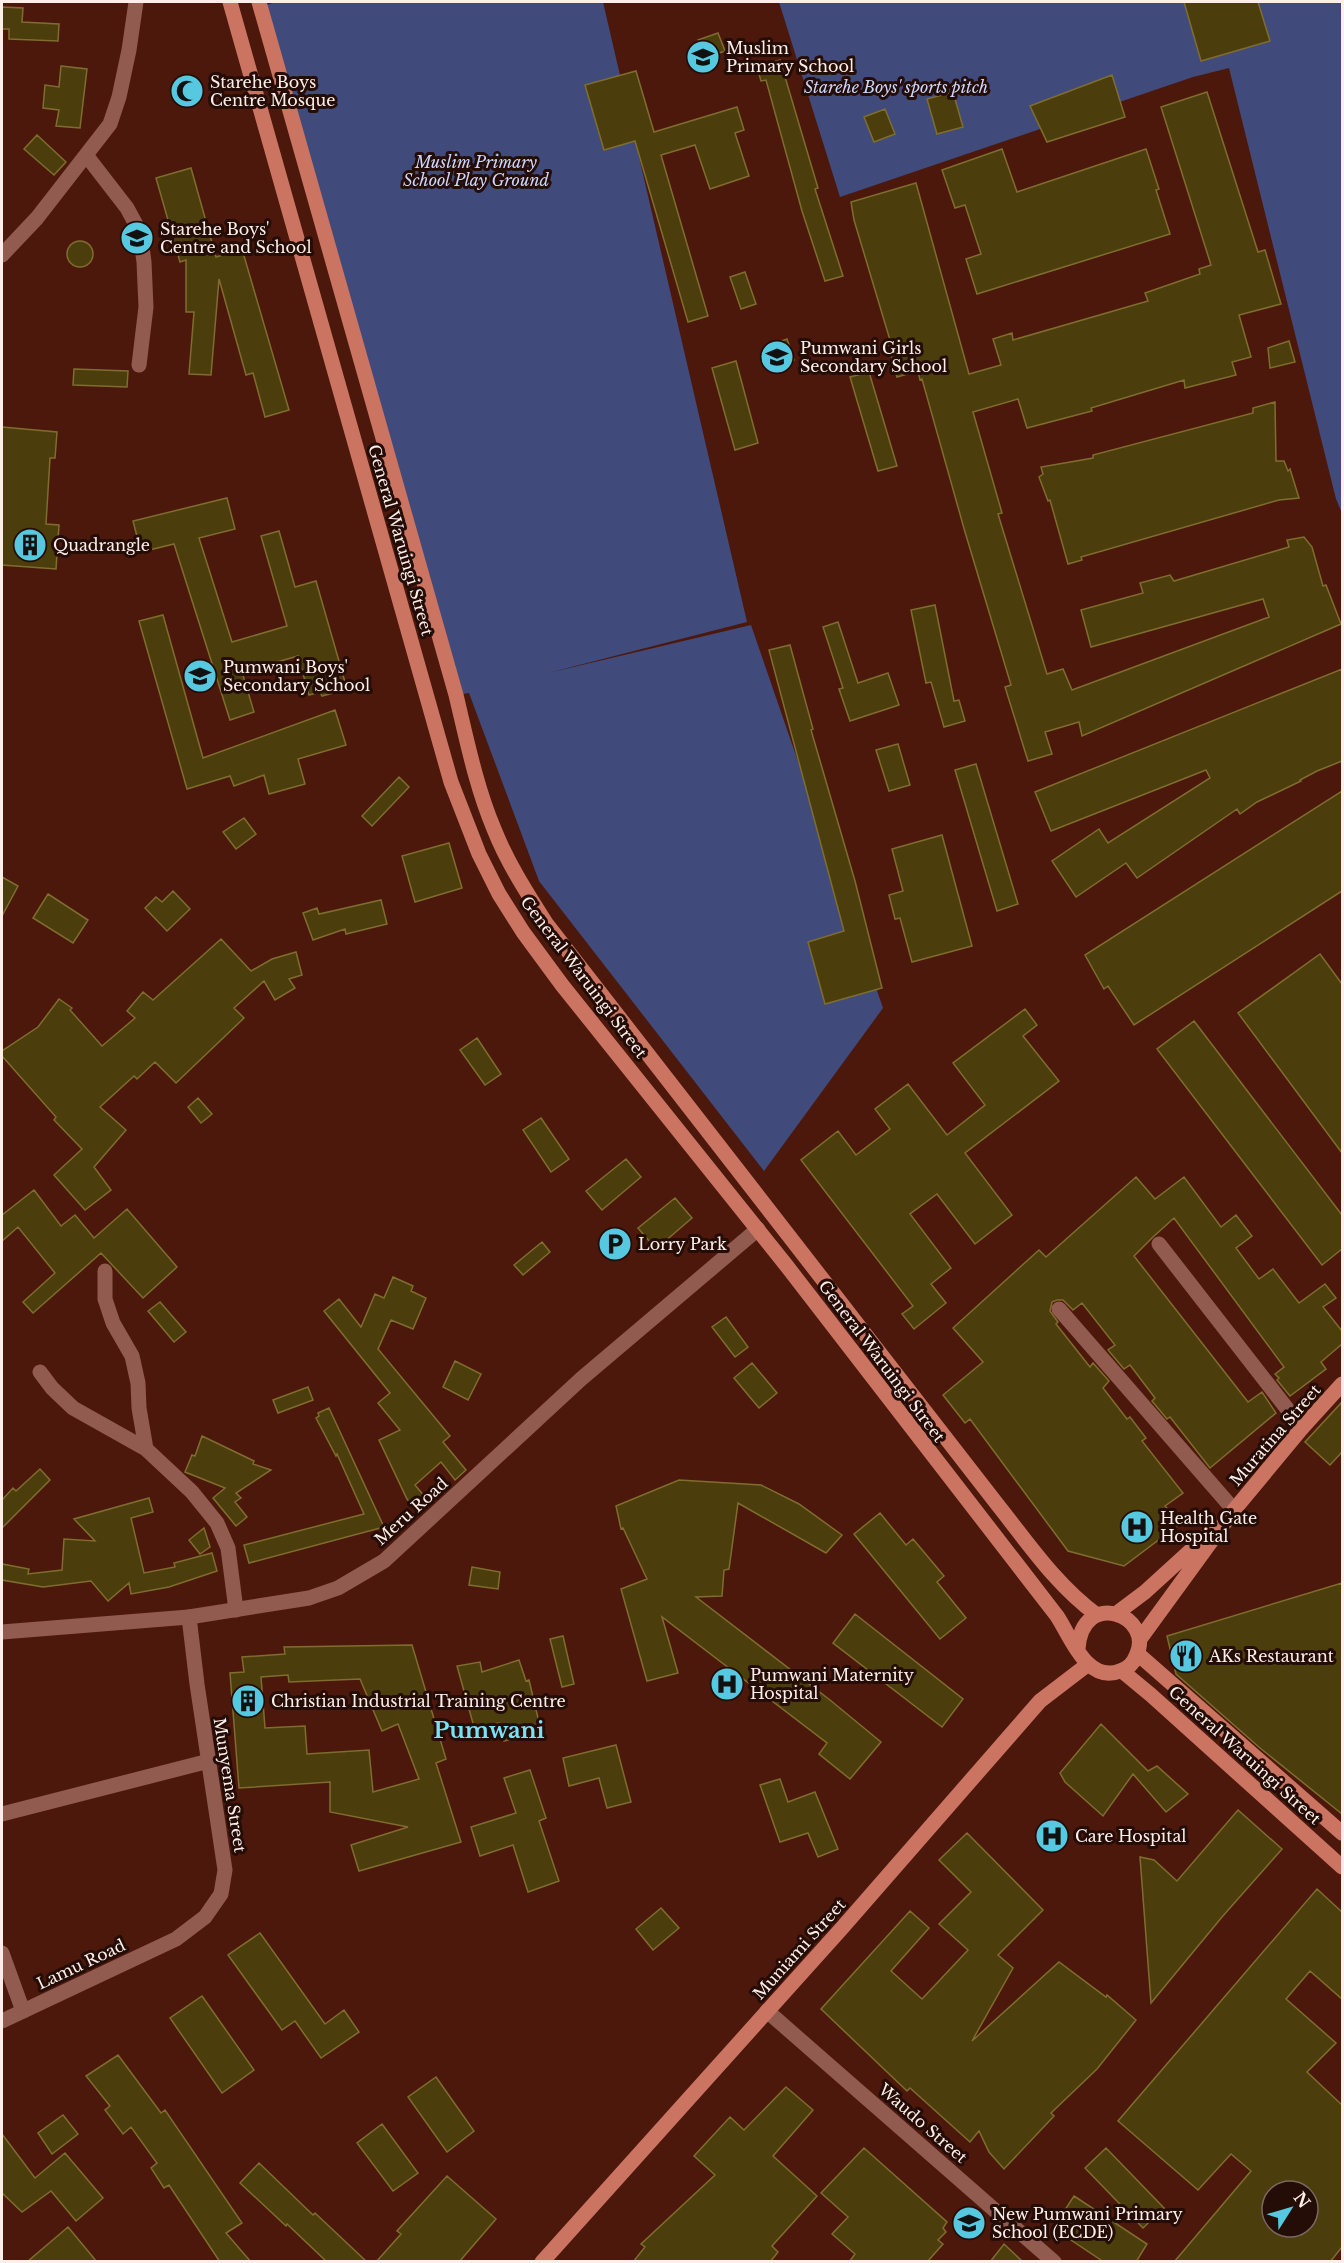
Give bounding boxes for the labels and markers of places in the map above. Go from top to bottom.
place label: Muslim Primary School [726,38,854,76]
school or university icon: Muslim Primary School [685,39,721,75]
place label: Starehe Boys Centre Mosque [210,72,335,110]
mosque icon: Starehe Boys Centre Mosque [169,73,205,109]
place label: Starehe Boys' Centre and School [160,219,312,257]
school or university icon: Starehe Boys' Centre and School [119,220,155,256]
place label: Pumwani Girls Secondary School [800,338,947,376]
school or university icon: Pumwani Girls Secondary School [759,339,795,375]
building icon: Quadrangle [12,527,48,563]
place label: Quadrangle [53,535,150,555]
place label: Pumwani Boys' Secondary School [223,657,370,695]
school or university icon: Pumwani Boys' Secondary School [182,658,218,694]
parking icon: Lorry Park [597,1226,633,1262]
place label: Lorry Park [638,1234,727,1254]
place label: Health Gate Hospital [1160,1508,1257,1546]
hospital icon: Health Gate Hospital [1119,1509,1155,1545]
restaurant icon: AKs Restaurant [1168,1638,1204,1674]
place label: AKs Restaurant [1208,1646,1334,1666]
place label: Pumwani Maternity Hospital [750,1665,915,1703]
hospital icon: Pumwani Maternity Hospital [709,1666,745,1702]
building icon: Christian Industrial Training Centre [230,1683,266,1719]
place label: Christian Industrial Training Centre [271,1691,566,1711]
hospital icon: Care Hospital [1034,1818,1070,1854]
place label: Care Hospital [1075,1826,1186,1846]
place label: New Pumwani Primary School (ECDE) [992,2204,1183,2242]
school or university icon: New Pumwani Primary School (ECDE) [951,2205,987,2241]

